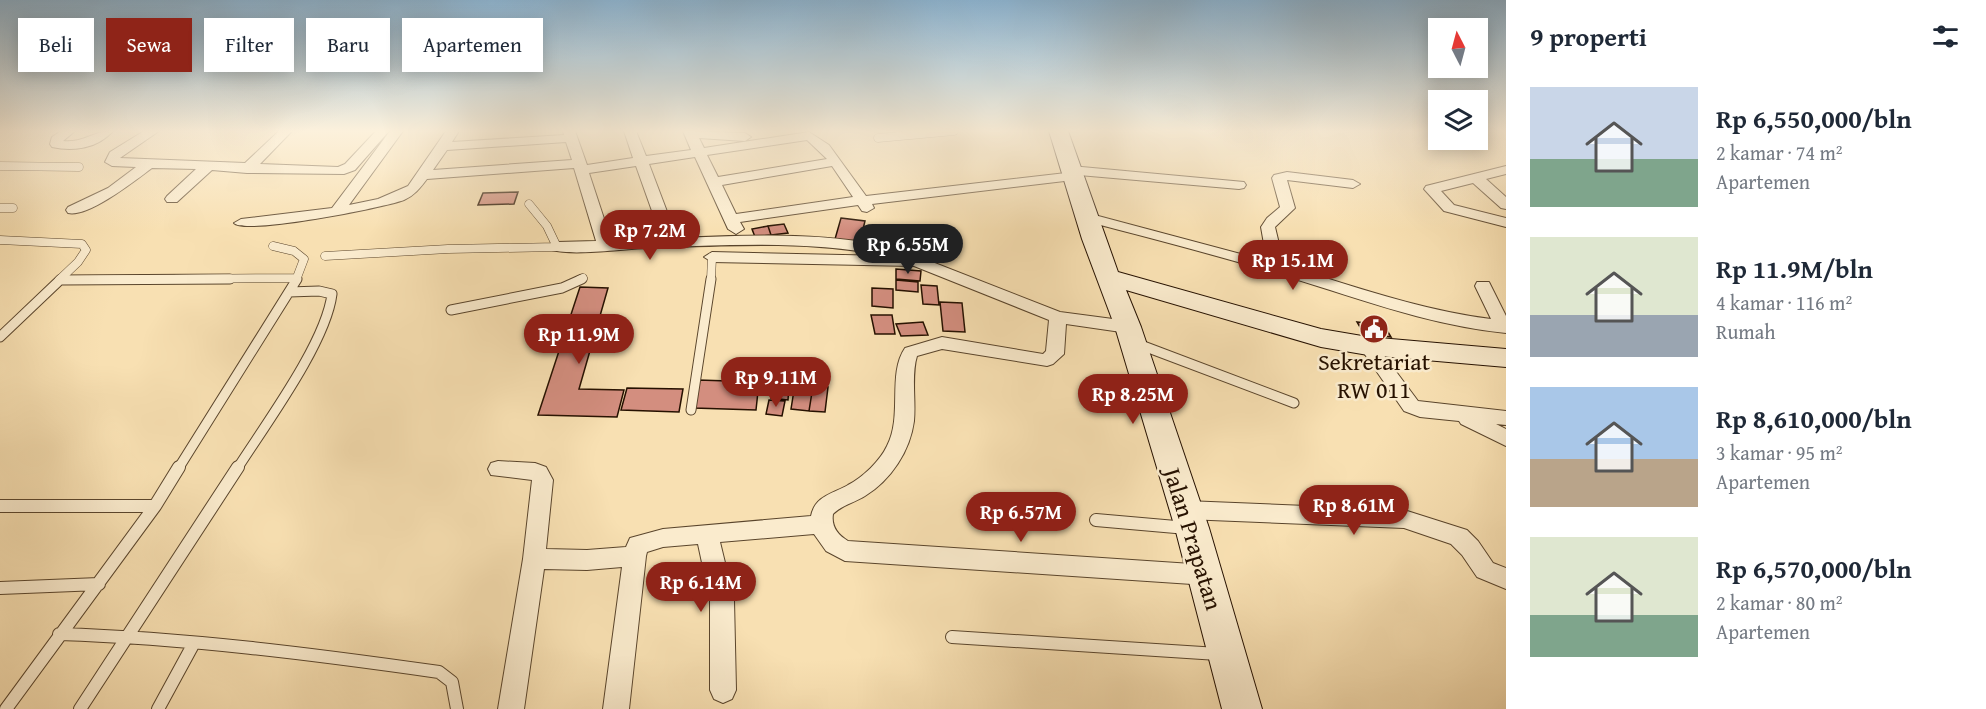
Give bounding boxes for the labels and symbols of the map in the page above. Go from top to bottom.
north arrow [1428,18,1488,78]
pin: Rp 7.2M [595,210,705,261]
pin: Rp 6.55M [846,224,970,275]
pin: Rp 15.1M [1231,240,1355,291]
public building icon: Sekretariat RW 011 [1358,313,1390,345]
pin: Rp 11.9M [517,314,641,365]
place label: Sekretariat RW 011 [1318,344,1431,407]
pin: Rp 9.11M [714,357,838,408]
pin: Rp 8.25M [1071,374,1195,425]
street label: Jalan Prapatan [1154,460,1232,615]
pin: Rp 8.61M [1292,485,1416,536]
pin: Rp 6.57M [959,492,1083,543]
pin: Rp 6.14M [639,562,763,613]

